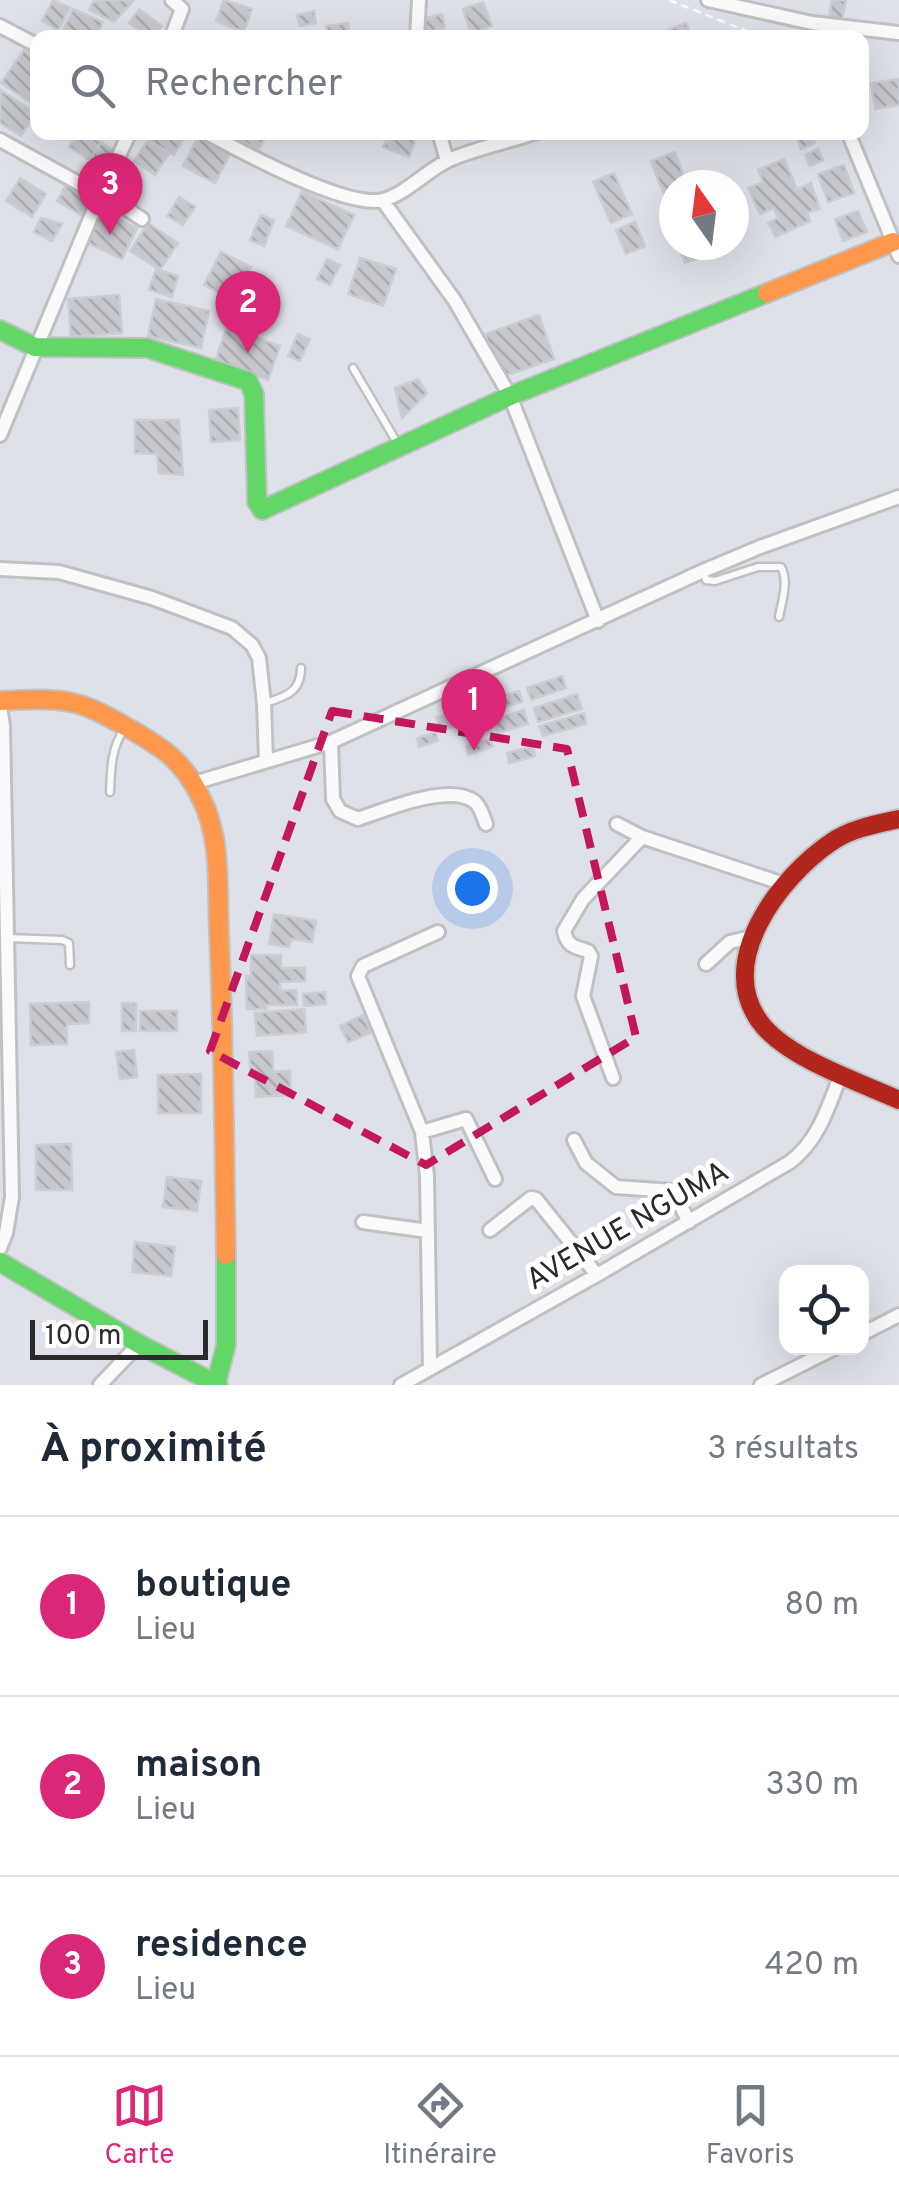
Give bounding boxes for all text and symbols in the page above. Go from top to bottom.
search box [30,30,869,140]
icon: search [65,58,120,113]
text: Rechercher [145,61,343,110]
pin: 3 [78,152,142,235]
north arrow [659,170,749,260]
pin: 2 [216,270,280,353]
pin: 1 [442,668,506,751]
your location [447,863,498,914]
street label: AVENUE NGUMA [520,1154,736,1300]
map controls [779,1265,869,1355]
button: locate [779,1265,869,1355]
scale bar [30,1315,208,1360]
text: 100 m [45,1319,121,1355]
text: À proximité [40,1424,267,1477]
text: 3 résultats [707,1430,859,1470]
text: boutique [135,1562,291,1611]
text: 1 [66,1586,79,1626]
text: 80 m [785,1586,859,1626]
text: Lieu [135,1611,196,1651]
text: maison [135,1742,262,1791]
text: 2 [63,1766,82,1806]
text: 330 m [766,1766,859,1806]
text: Lieu [135,1791,196,1831]
text: residence [135,1922,308,1971]
text: 3 [63,1946,82,1986]
text: 420 m [764,1946,859,1986]
text: Lieu [135,1971,196,2011]
tab: Carte [104,2078,174,2174]
tab: Itinéraire [383,2078,497,2174]
tab: Favoris [706,2078,795,2174]

